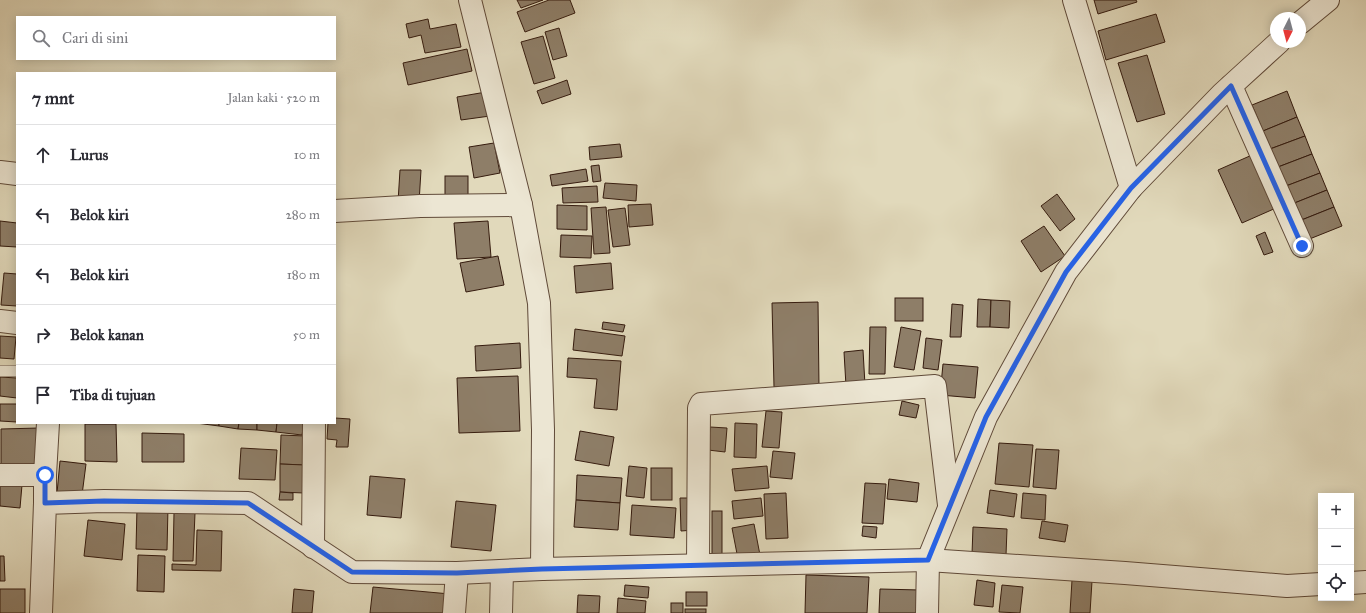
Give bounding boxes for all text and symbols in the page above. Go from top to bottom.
north arrow [1270,12,1306,48]
search box [16,16,336,60]
icon: search [30,27,52,49]
text: Cari di sini [62,29,128,47]
text: 7 mnt [32,88,74,109]
text: Jalan kaki · 520 m [227,90,320,106]
icon: ahead [32,144,54,166]
text: Lurus [70,146,108,164]
text: 10 m [294,147,320,163]
icon: left [32,204,54,226]
text: Belok kiri [70,206,129,224]
text: 280 m [285,207,320,223]
route end [1293,237,1311,255]
icon: left [32,264,54,286]
text: Belok kiri [70,266,129,284]
text: 180 m [287,267,320,283]
icon: right [32,324,54,346]
text: Belok kanan [70,326,144,344]
text: 50 m [293,327,320,343]
icon: arrive [32,384,54,406]
text: Tiba di tujuan [70,386,155,404]
route start [36,466,54,484]
map controls [1318,493,1354,601]
button: + [1318,493,1354,529]
button: − [1318,529,1354,565]
button: locate [1318,565,1354,601]

